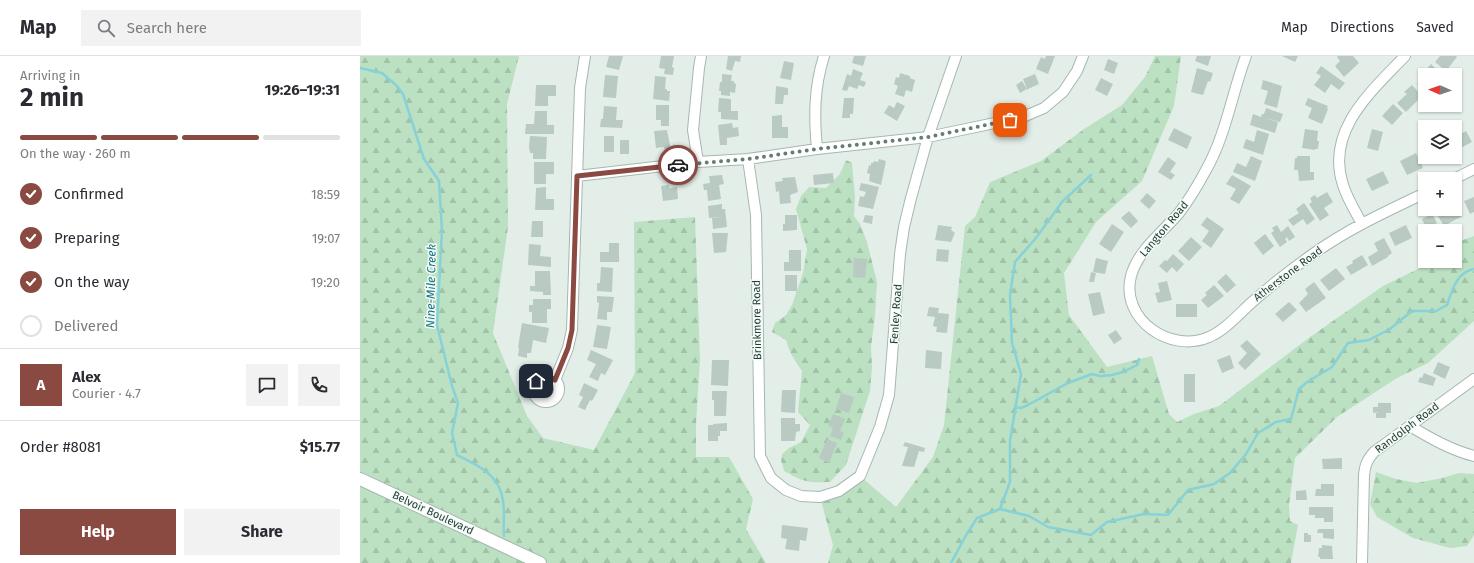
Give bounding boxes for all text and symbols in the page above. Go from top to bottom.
search box [81,10,361,46]
text: Map [20,16,57,39]
icon: search [95,17,117,39]
text: Search here [127,19,207,37]
text: Map [1281,19,1308,36]
text: Directions [1330,19,1394,36]
text: Saved [1416,19,1454,36]
text: Arriving in [20,68,80,83]
north arrow [1418,68,1462,112]
map controls [1418,68,1462,268]
text: 19:26–19:31 [264,81,340,99]
text: 2 min [20,82,84,113]
pin [993,103,1027,137]
icon: bag [999,109,1021,131]
button: layers [1418,120,1462,164]
courier [658,145,698,185]
text: On the way · 260 m [20,146,131,161]
icon: car [667,154,689,176]
button: + [1418,172,1462,216]
icon: check [20,183,42,205]
text: Confirmed [54,185,124,203]
text: 18:59 [311,187,340,202]
street label: Langton Road [1137,199,1191,259]
button: − [1418,224,1462,268]
icon: check [20,227,42,249]
text: Preparing [54,229,119,247]
text: 19:07 [312,231,340,246]
water label: Nine-Mile Creek [423,243,439,328]
street label: Atherstone Road [1251,244,1325,304]
icon: check [20,271,42,293]
text: On the way [54,273,129,291]
text: 19:20 [311,275,340,290]
street label: Brinkmore Road [750,280,764,360]
street label: Fenley Road [887,283,905,345]
text: Delivered [54,317,118,335]
button: chat [246,364,288,406]
button: phone [298,364,340,406]
pin [519,364,553,398]
text: Alex [72,368,101,386]
icon: home [525,370,547,392]
text: A [37,376,45,394]
text: Courier · 4.7 [72,386,141,401]
street label: Randolph Road [1373,400,1441,456]
text: Order #8081 [20,438,101,456]
text: $15.77 [300,438,340,456]
street label: Belvoir Boulevard [390,488,476,538]
button: Help [20,509,176,555]
button: Share [184,509,340,555]

